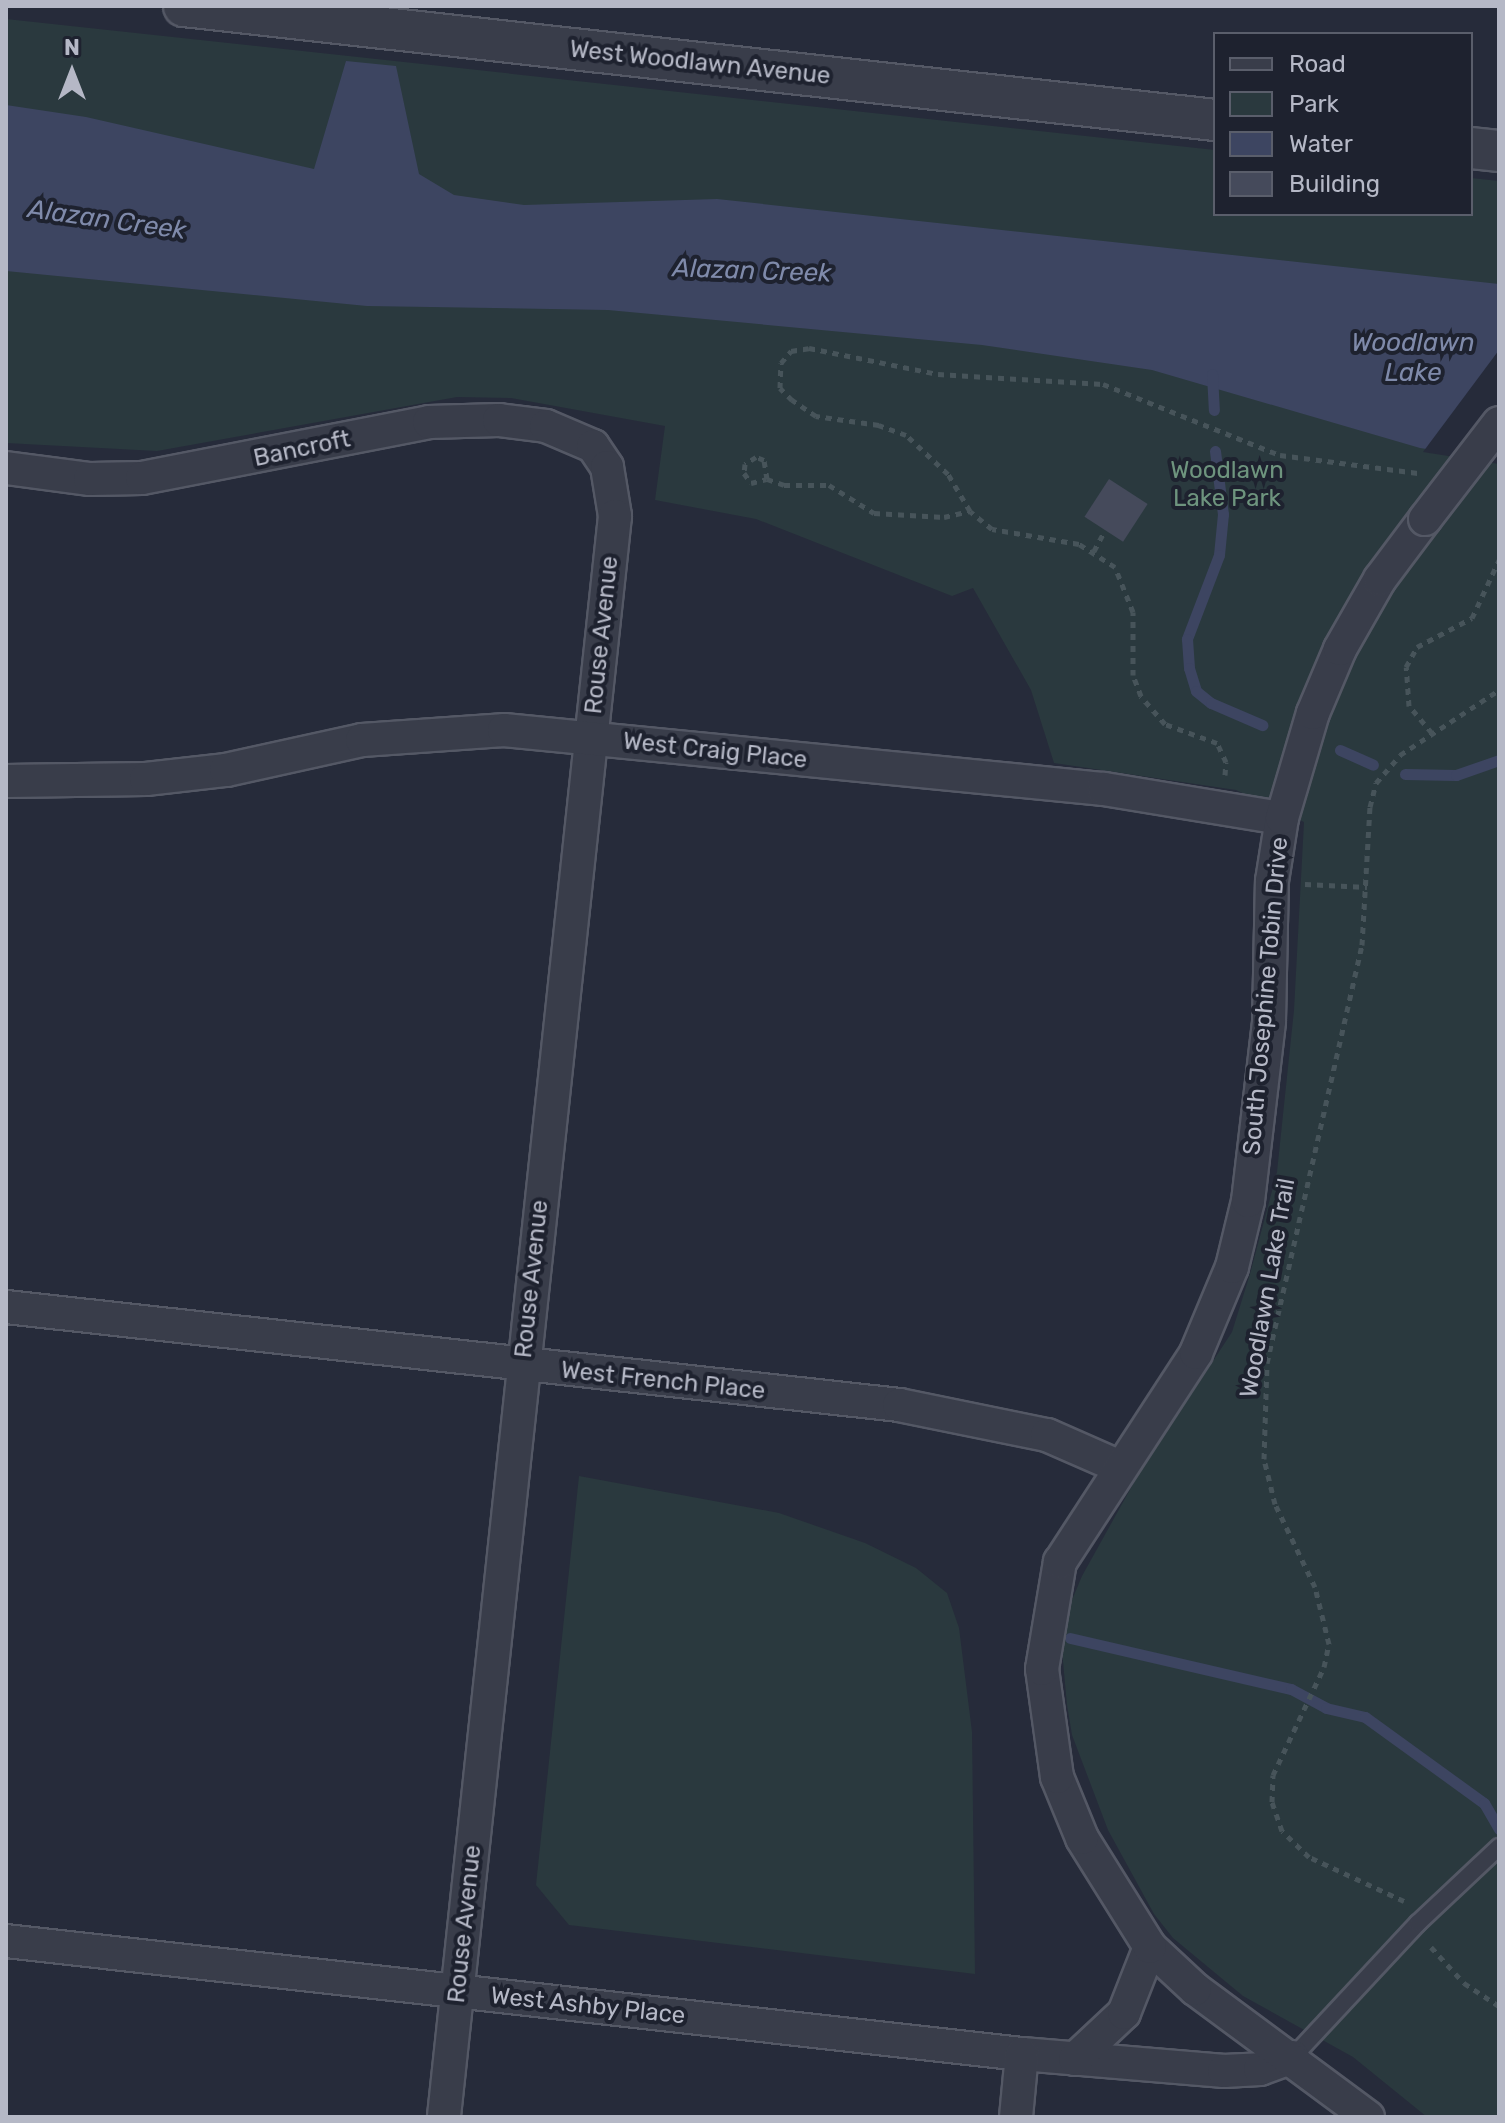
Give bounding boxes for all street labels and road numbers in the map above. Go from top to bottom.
street label: West Woodlawn Avenue [568,35,832,91]
street label: Bancroft [251,425,353,473]
street label: Rouse Avenue [579,554,625,716]
street label: West Craig Place [622,727,808,775]
street label: South Josephine Tobin Drive [1238,835,1294,1157]
street label: Woodlawn Lake Trail [1234,1176,1302,1400]
street label: Rouse Avenue [509,1198,555,1360]
street label: West French Place [559,1356,767,1406]
street label: Rouse Avenue [442,1843,488,2005]
street label: West Ashby Place [489,1981,687,2031]

